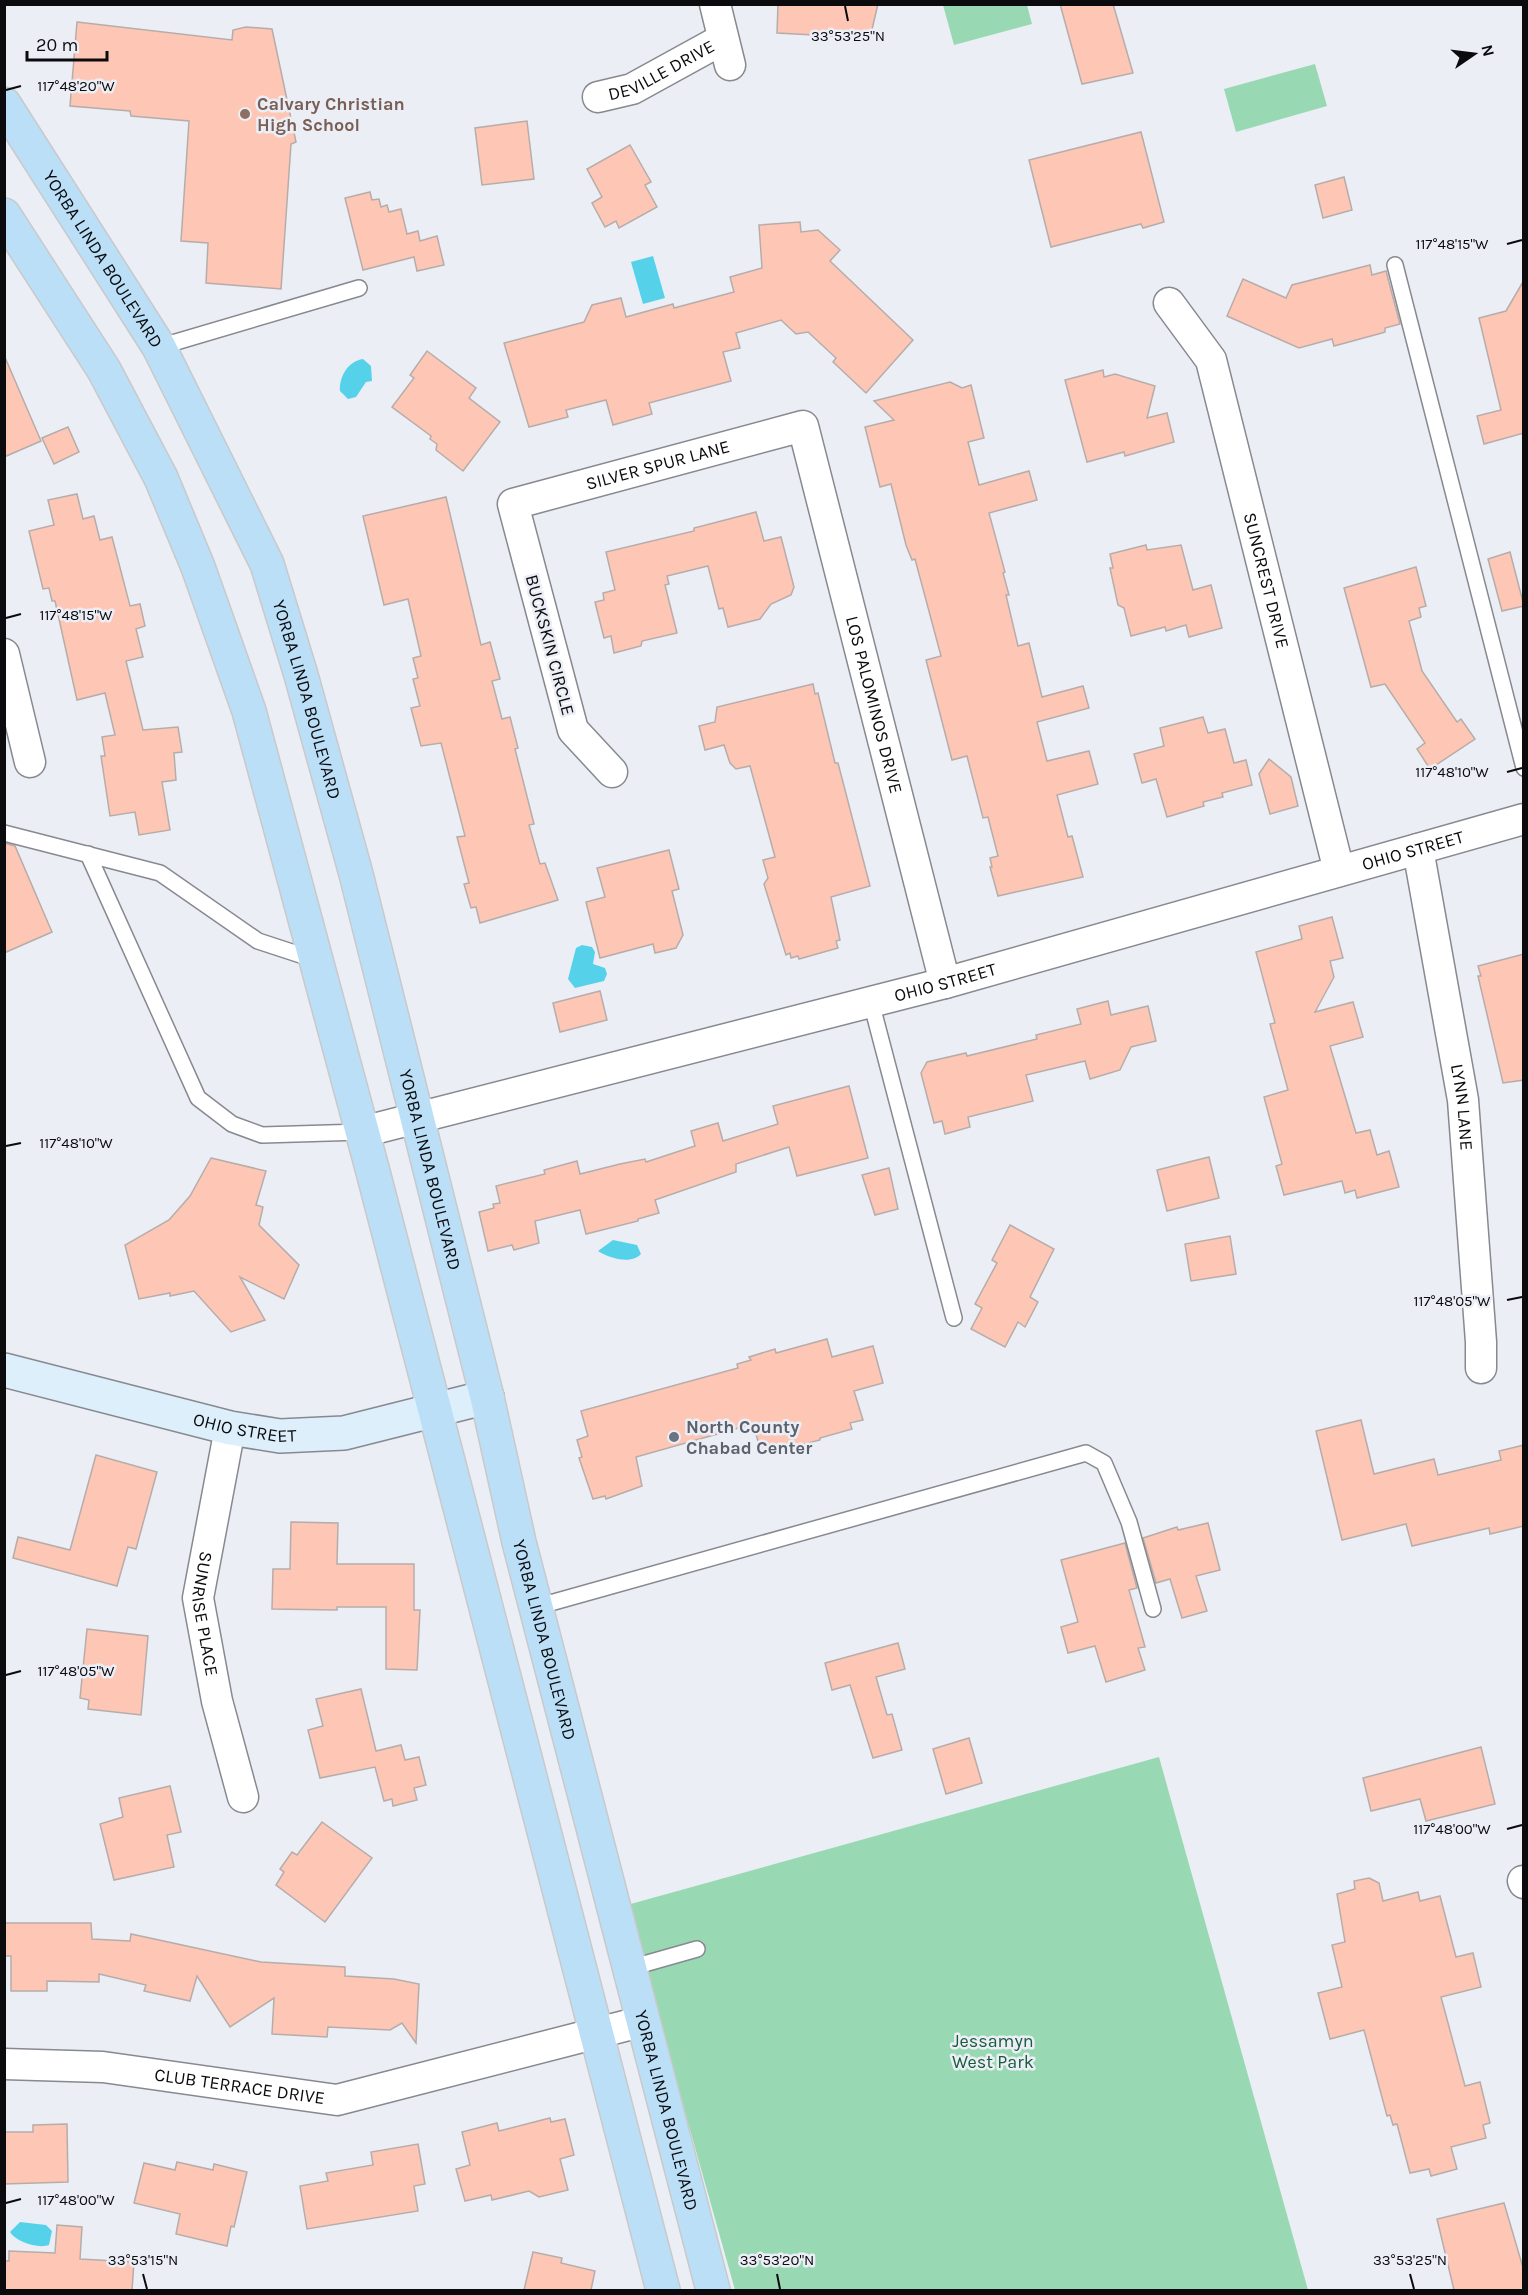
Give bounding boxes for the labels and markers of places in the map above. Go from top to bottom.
place label: Calvary Christian High School [257,93,405,136]
marker: Calvary Christian High School [238,107,252,121]
place label: North County Chabad Center [686,1416,812,1459]
marker: North County Chabad Center [667,1430,681,1444]

